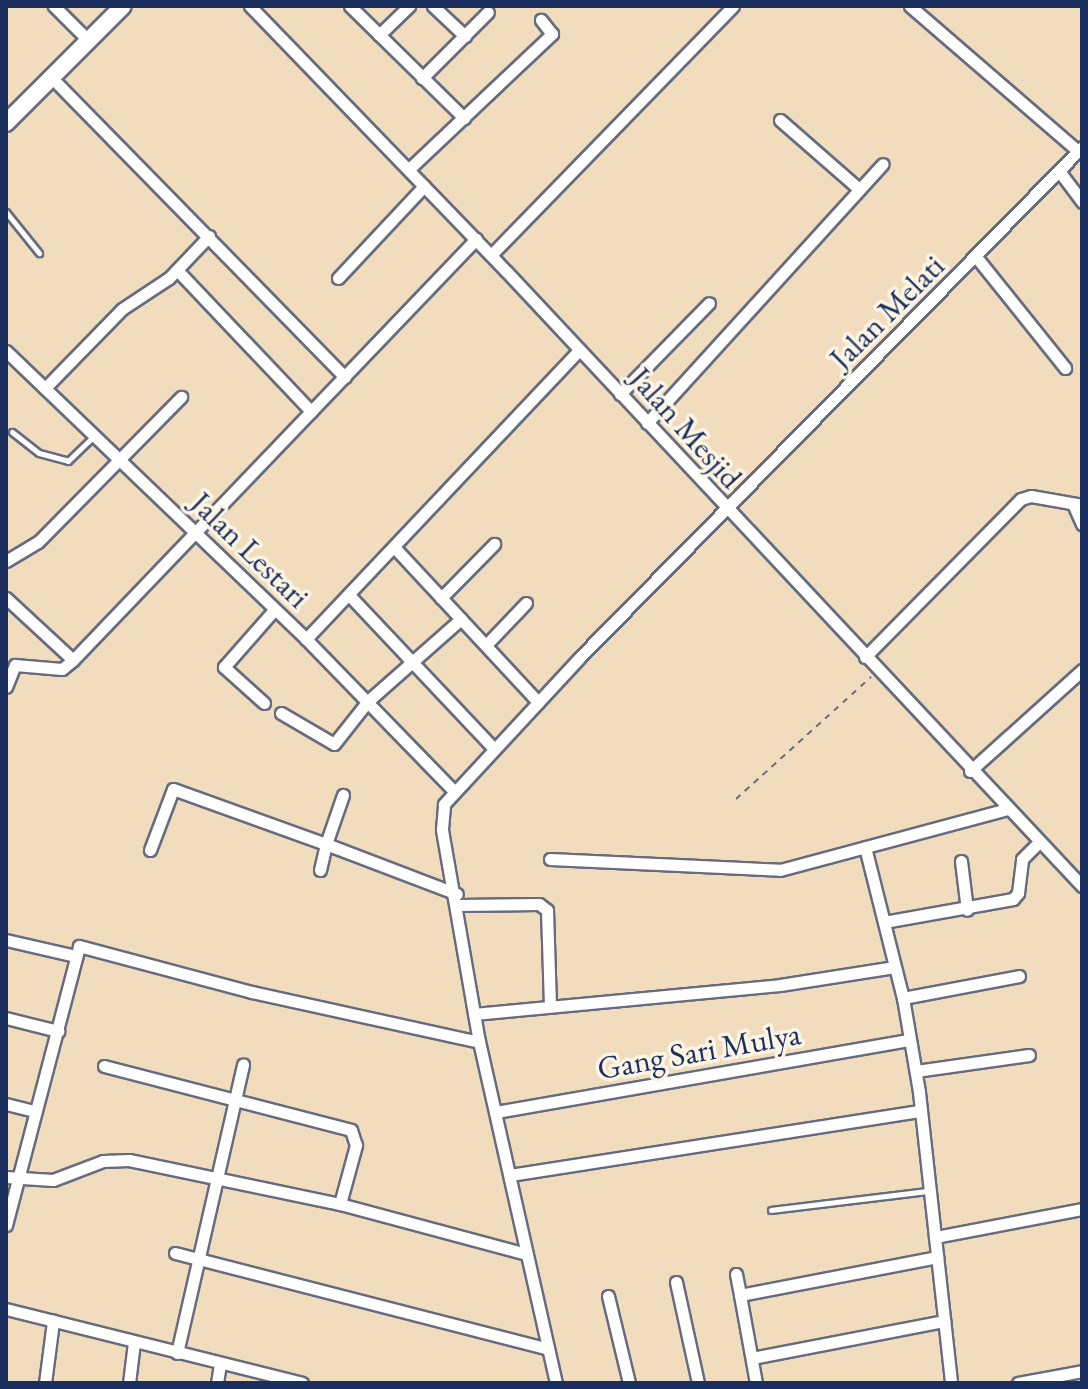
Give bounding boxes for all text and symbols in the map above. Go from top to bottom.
street label: Jalan Melati [822,247,952,377]
street label: Jalan Mesjid [622,360,750,496]
street label: Jalan Lestari [183,484,317,616]
street label: Gang Sari Mulya [594,1014,804,1088]

